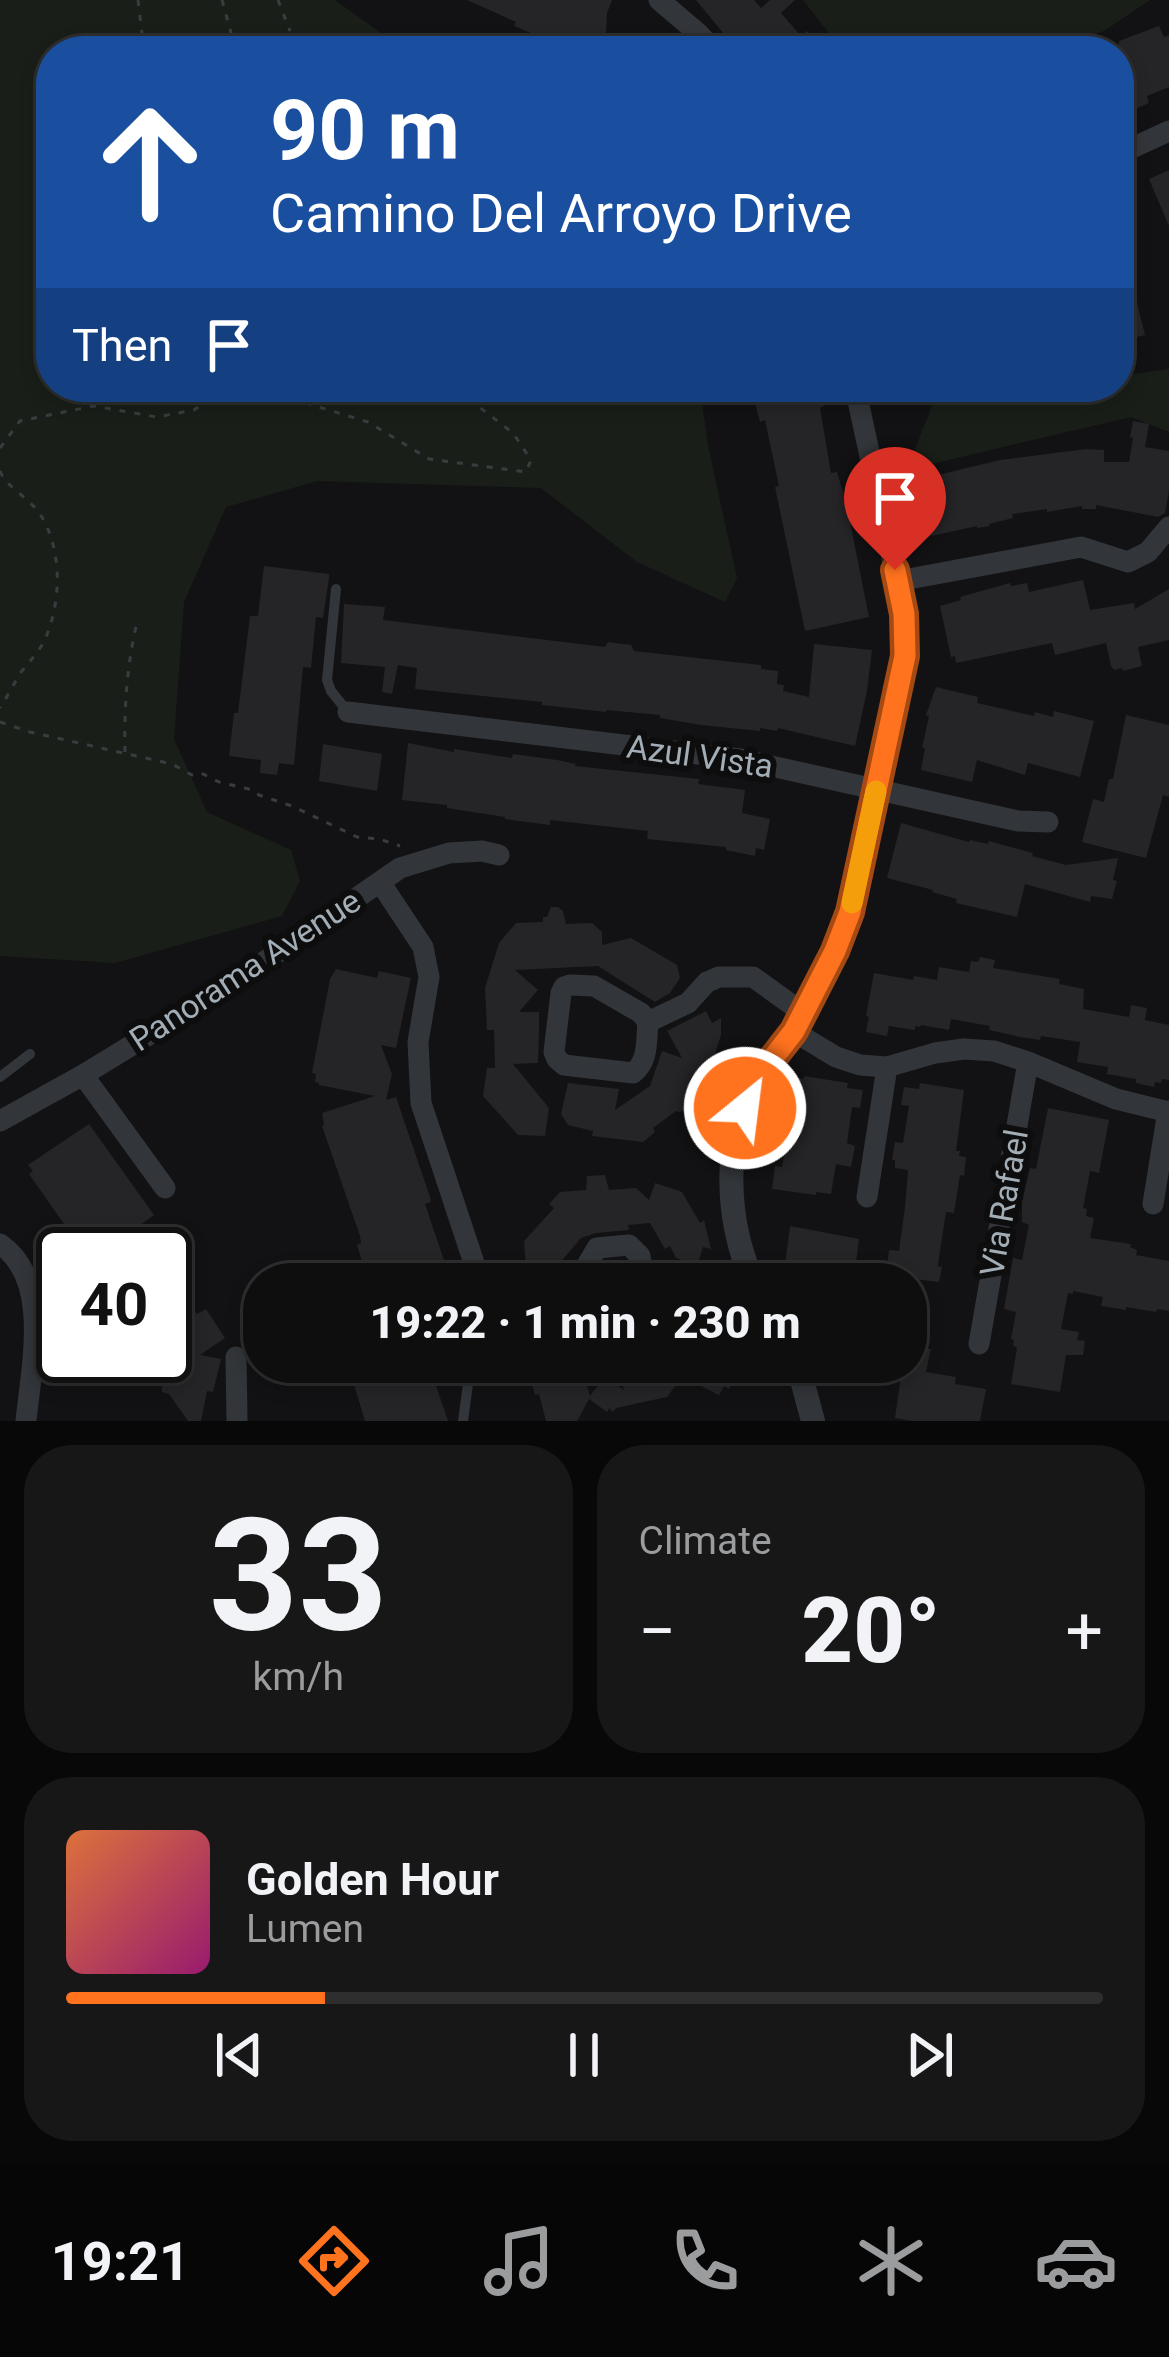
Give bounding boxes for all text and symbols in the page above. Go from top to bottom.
text: 90 m [270,81,460,180]
icon: ahead [72,84,228,240]
text: Camino Del Arroyo Drive [270,182,852,245]
icon: arrive [196,312,262,378]
text: Then [72,319,172,372]
pin [844,447,946,570]
icon: arrive [862,465,928,531]
street label: Azul Vista [624,726,776,786]
street label: Panorama Avenue [122,881,368,1059]
position arrow [682,1045,808,1171]
street label: Via Rafael [972,1127,1036,1279]
speed limit sign: 40 [36,1227,192,1383]
text: 19:22 · 1 min · 230 m [369,1296,801,1349]
text: 33 [209,1484,388,1667]
text: Climate [639,1518,772,1564]
text: 20° [801,1579,941,1684]
text: − [639,1593,676,1670]
text: + [1066,1593,1103,1670]
text: km/h [252,1654,344,1700]
text: Golden Hour [246,1853,499,1906]
text: Lumen [246,1906,364,1952]
icon: previous [206,2022,272,2088]
icon: pause [551,2022,617,2088]
icon: next [897,2022,963,2088]
icon: directions [292,2219,376,2303]
icon: music [477,2219,561,2303]
icon: phone [663,2219,747,2303]
icon: climate [849,2219,933,2303]
icon: car [1034,2219,1118,2303]
text: 19:21 [51,2230,190,2293]

